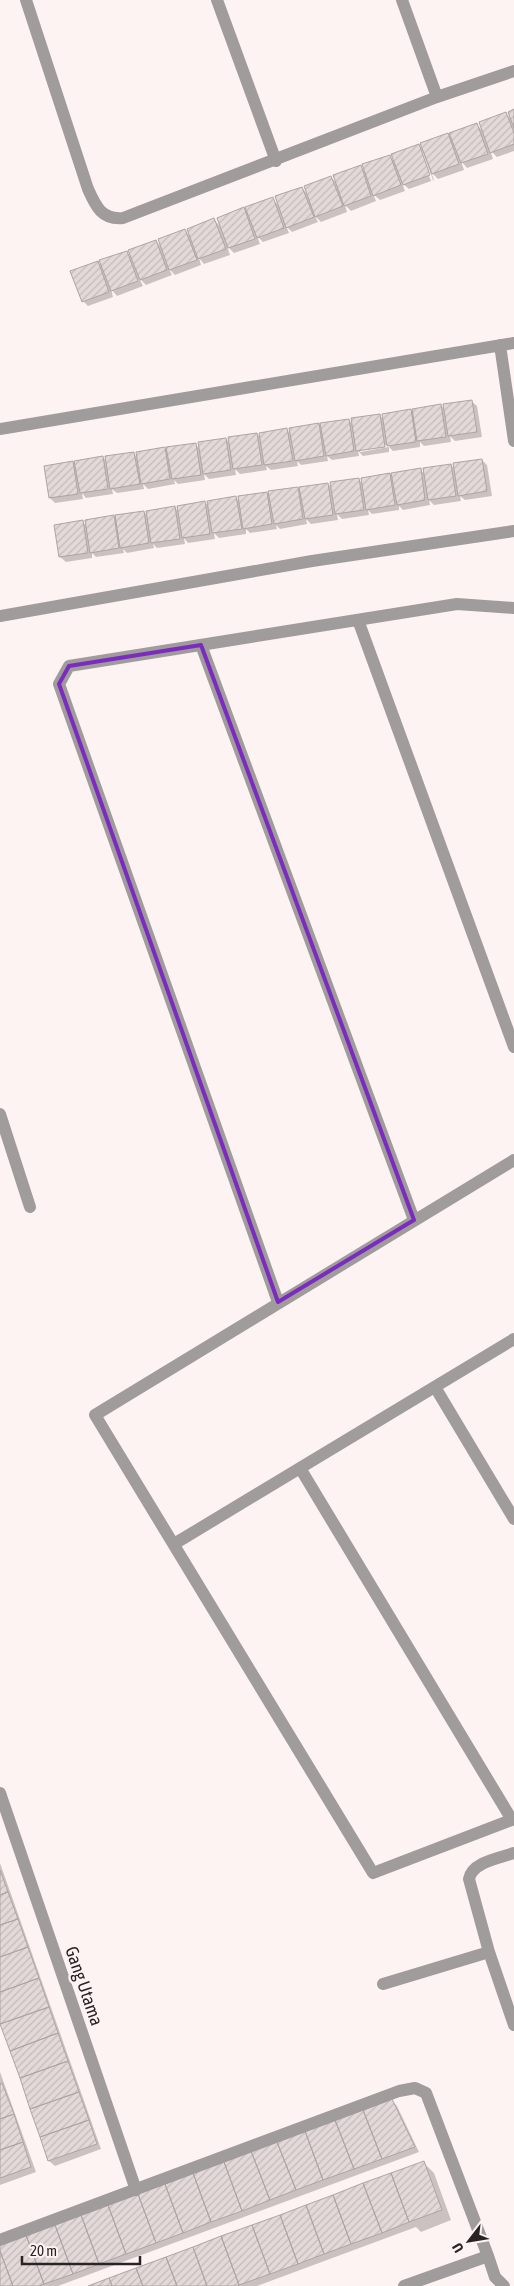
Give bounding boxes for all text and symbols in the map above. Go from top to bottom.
street label: Gang Utama [61,1943,108,2028]
north arrow [444,2216,494,2266]
scale bar [22,2234,140,2266]
text: U [449,2240,467,2255]
text: 20 m [30,2242,57,2259]

